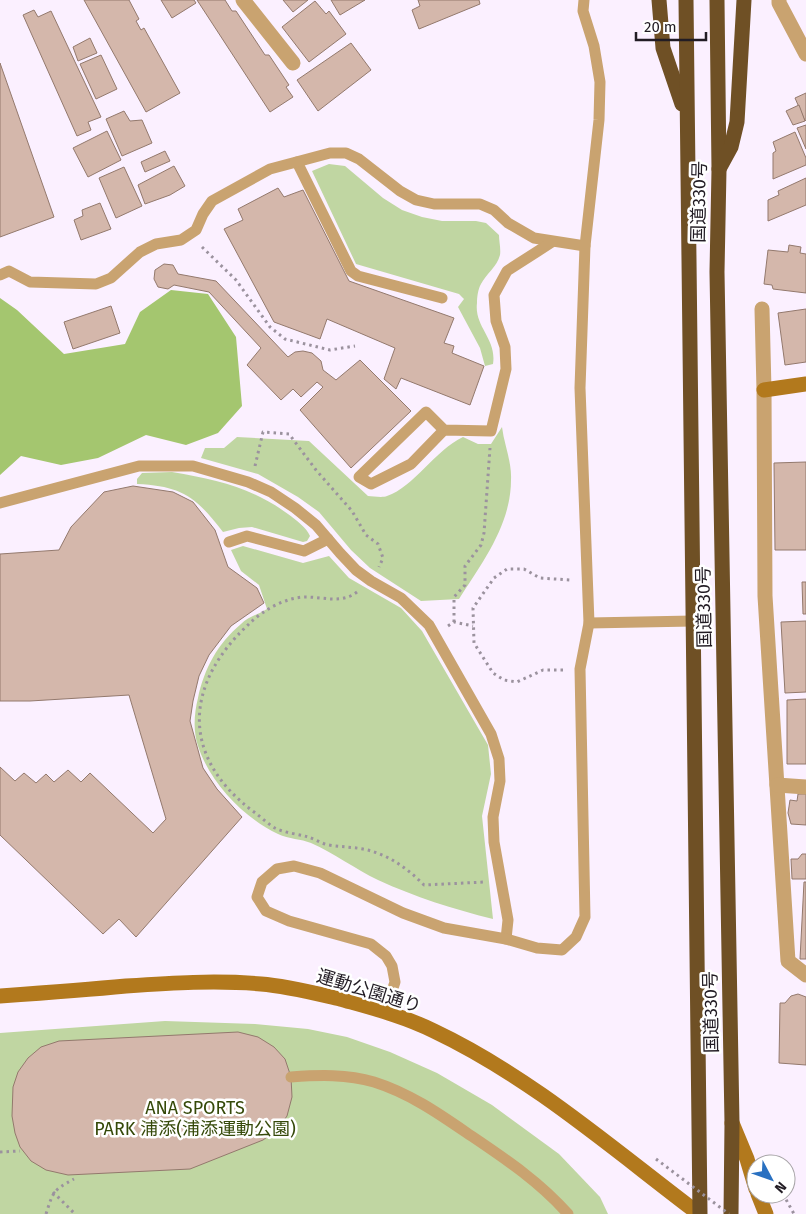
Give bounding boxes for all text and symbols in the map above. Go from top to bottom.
scale bar [636,10,706,42]
text: 20 m [644,18,677,36]
street label: 国道330号 [687,161,711,243]
street label: 国道330号 [692,566,716,648]
street label: 運動公園通り [314,965,424,1017]
street label: 国道330号 [699,971,723,1053]
park label: ANA SPORTS PARK 浦添(浦添運動公園) [94,1097,296,1140]
north arrow [746,1154,796,1204]
text: N [771,1178,790,1196]

